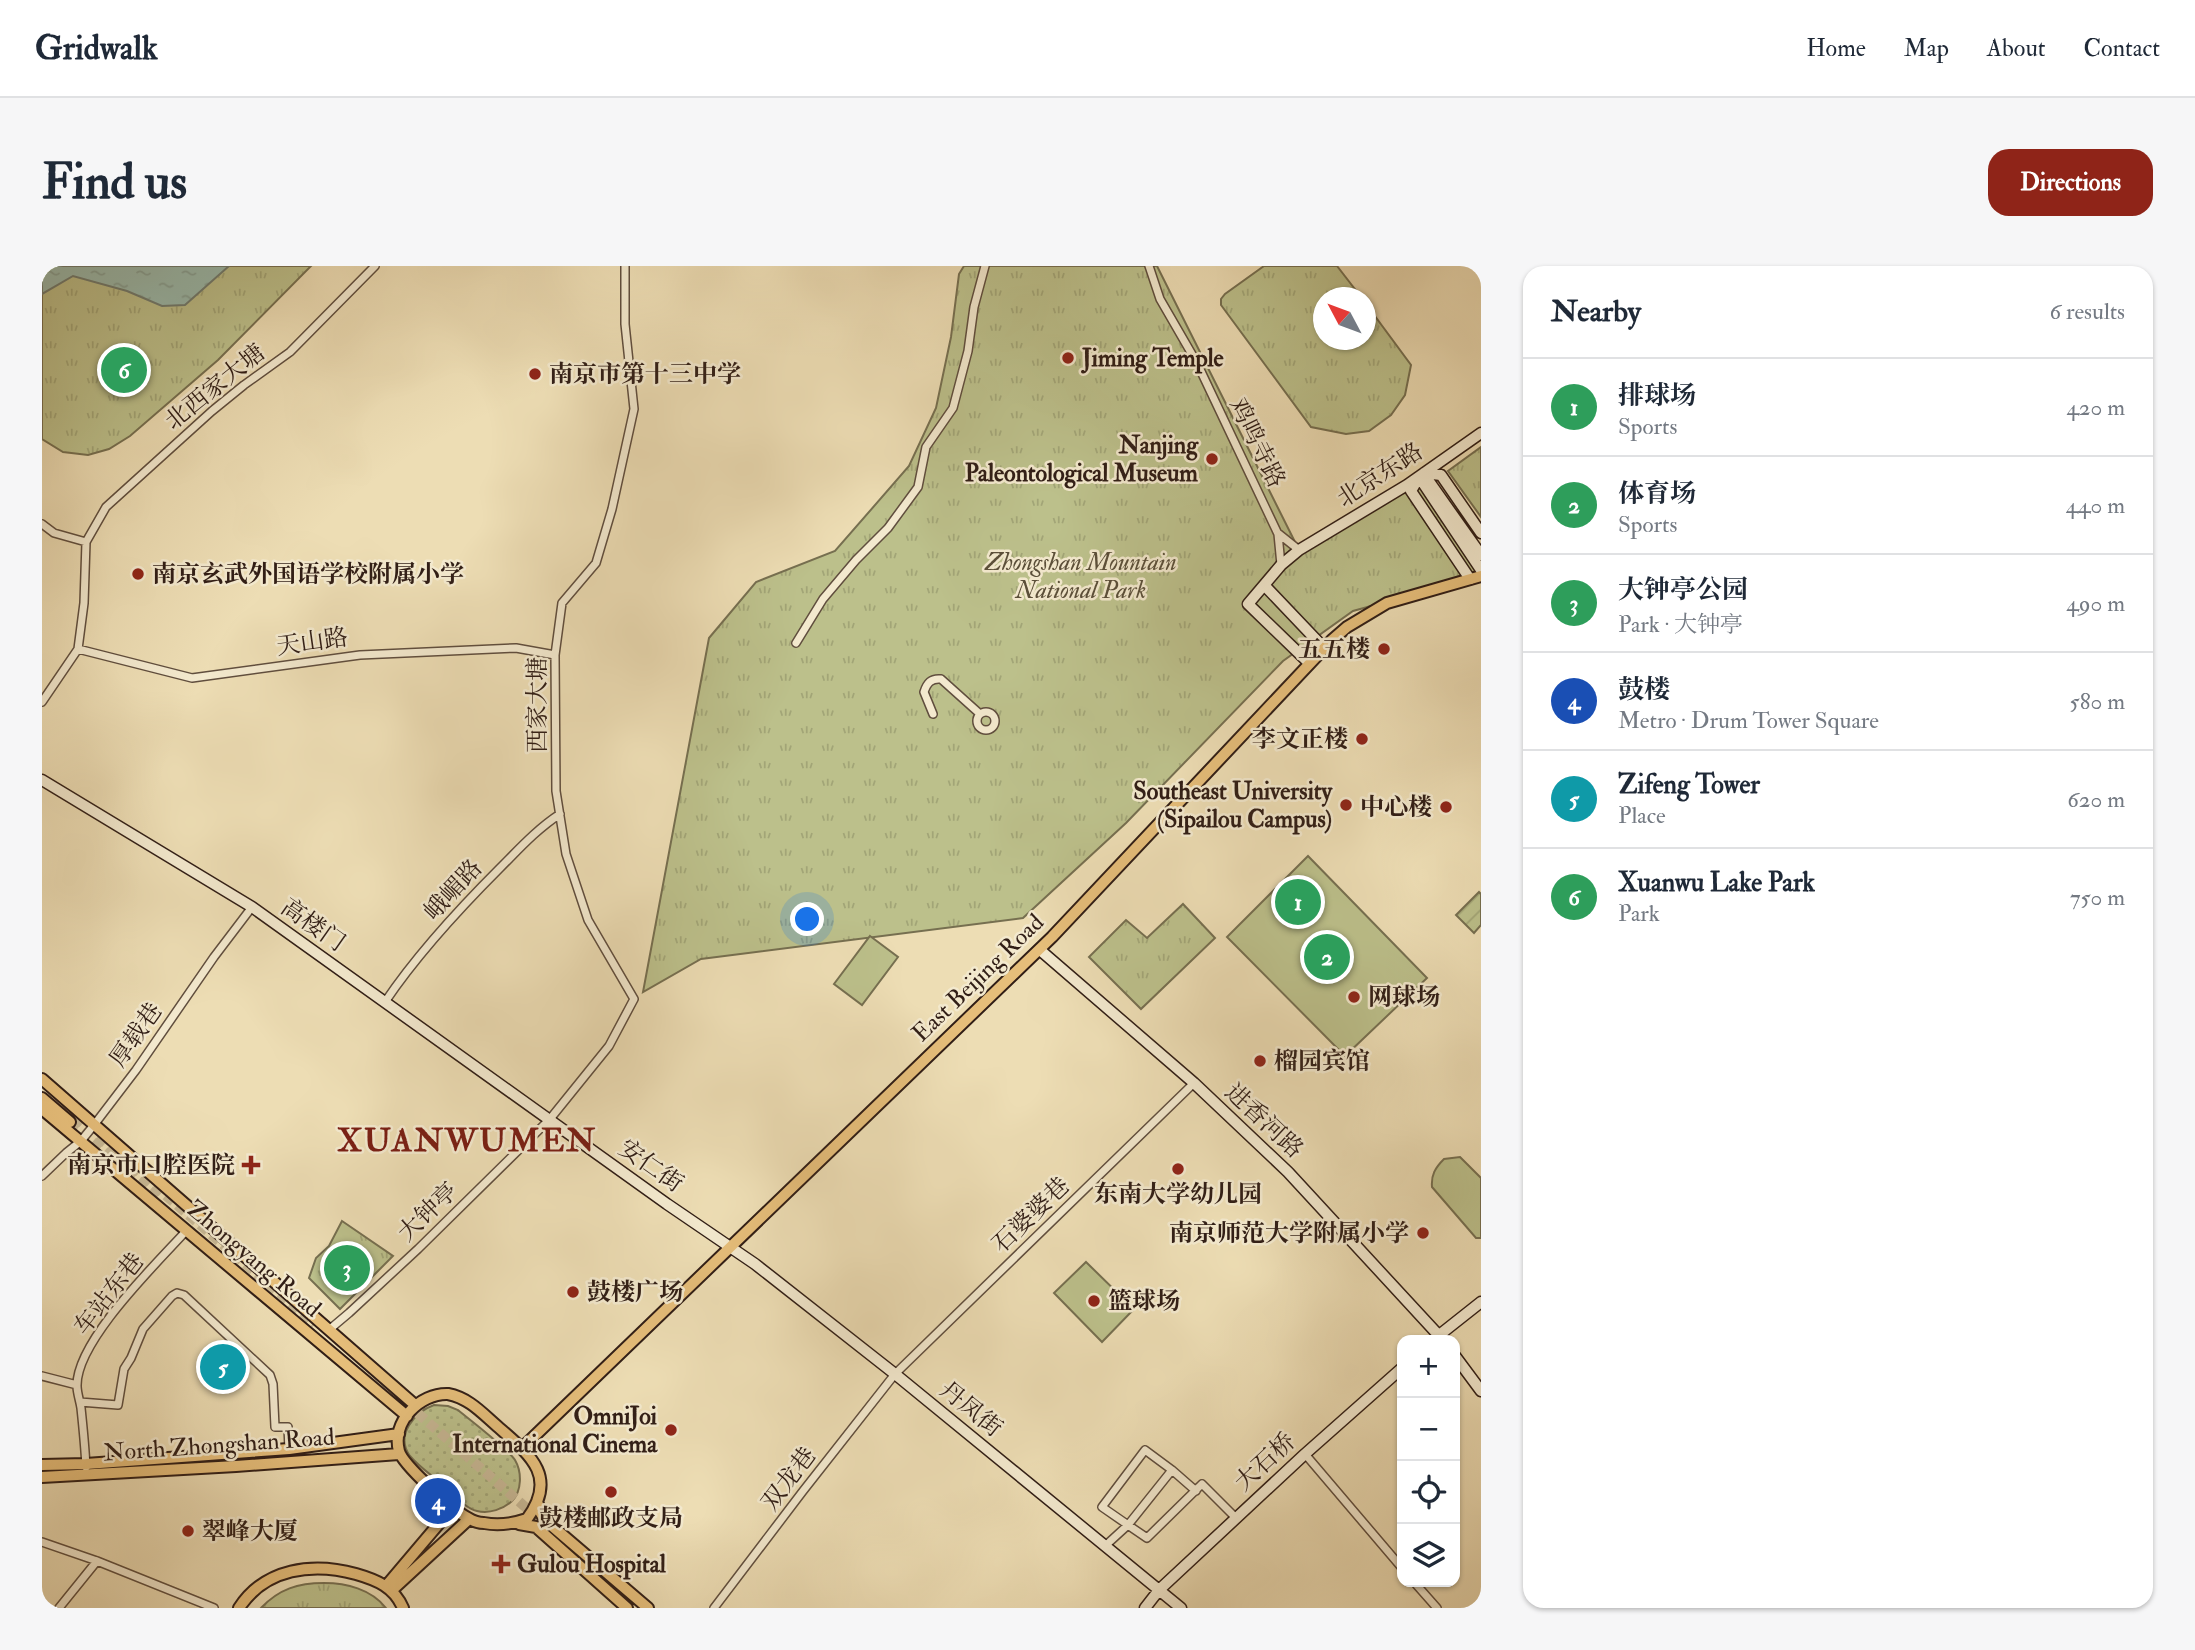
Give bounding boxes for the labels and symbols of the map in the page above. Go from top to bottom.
north arrow [1313,287,1376,350]
street label: 北西家大塘 [159,337,271,437]
place label: Jiming Temple [1081,343,1224,374]
pin: 6 [101,344,147,396]
marker: Jiming Temple [1060,350,1076,366]
place label: 南京市第十三中学 [549,359,741,390]
marker: 南京市第十三中学 [527,366,543,382]
street label: 鸡鸣寺路 [1222,393,1292,493]
place label: Nanjing Paleontological Museum [965,430,1199,489]
street label: 北京东路 [1331,436,1429,514]
marker: Nanjing Paleontological Museum [1204,451,1220,467]
park label: Zhongshan Mountain National Park [984,547,1177,606]
place label: 南京玄武外国语学校附属小学 [152,559,464,590]
marker: 南京玄武外国语学校附属小学 [130,566,146,582]
street label: 天山路 [274,622,350,662]
place label: 五五楼 [1298,634,1370,665]
marker: 五五楼 [1376,641,1392,657]
street label: 西家大塘 [522,657,553,753]
place label: 李文正楼 [1252,724,1348,755]
marker: 李文正楼 [1354,731,1370,747]
place label: Southeast University (Sipailou Campus) [1133,776,1333,835]
place label: 中心楼 [1360,792,1432,823]
marker: Southeast University (Sipailou Campus) [1338,797,1354,813]
marker: 中心楼 [1438,799,1454,815]
street label: 峨嵋路 [417,853,489,927]
pin: 1 [1275,876,1321,928]
street label: 高楼门 [275,892,351,958]
your location [790,902,824,936]
street label: East Beijing Road [905,907,1051,1049]
pin: 2 [1304,931,1350,983]
place label: 网球场 [1368,982,1440,1013]
marker: 网球场 [1346,989,1362,1005]
street label: 厚载巷 [103,997,169,1073]
place label: 榴园宾馆 [1274,1046,1370,1077]
marker: 榴园宾馆 [1252,1053,1268,1069]
street label: 进香河路 [1218,1077,1310,1165]
district label: XUANWUMEN [337,1121,597,1161]
street label: 安仁街 [613,1133,689,1199]
place label: 南京市口腔医院 [67,1150,235,1181]
marker: 南京市口腔医院 [241,1155,261,1175]
marker: 东南大学幼儿园 [1170,1161,1186,1177]
street label: 石婆婆巷 [986,1171,1076,1259]
street label: 大钟亭 [391,1176,465,1248]
place label: 东南大学幼儿园 [1094,1179,1262,1210]
street label: Zhongyang Road [180,1194,328,1324]
place label: 南京师范大学附属小学 [1169,1218,1409,1249]
marker: 南京师范大学附属小学 [1415,1225,1431,1241]
pin: 3 [324,1242,370,1294]
street label: 车站东巷 [67,1247,151,1341]
place label: 鼓楼广场 [587,1277,683,1308]
marker: 鼓楼广场 [565,1284,581,1300]
place label: 篮球场 [1108,1286,1180,1317]
marker: 篮球场 [1086,1293,1102,1309]
pin: 5 [200,1341,246,1393]
street label: 丹凤街 [933,1374,1009,1444]
place label: OmniJoi International Cinema [452,1401,658,1460]
street label: North Zhongshan Road [103,1421,336,1469]
marker: OmniJoi International Cinema [663,1422,679,1438]
street label: 大石桥 [1228,1426,1302,1498]
street label: 双龙巷 [755,1441,823,1517]
pin: 4 [415,1475,461,1527]
marker: 鼓楼邮政支局 [603,1484,619,1500]
place label: 鼓楼邮政支局 [539,1503,683,1534]
place label: 翠峰大厦 [202,1516,298,1547]
marker: 翠峰大厦 [180,1523,196,1539]
place label: Gulou Hospital [517,1549,667,1580]
marker: Gulou Hospital [491,1554,511,1574]

